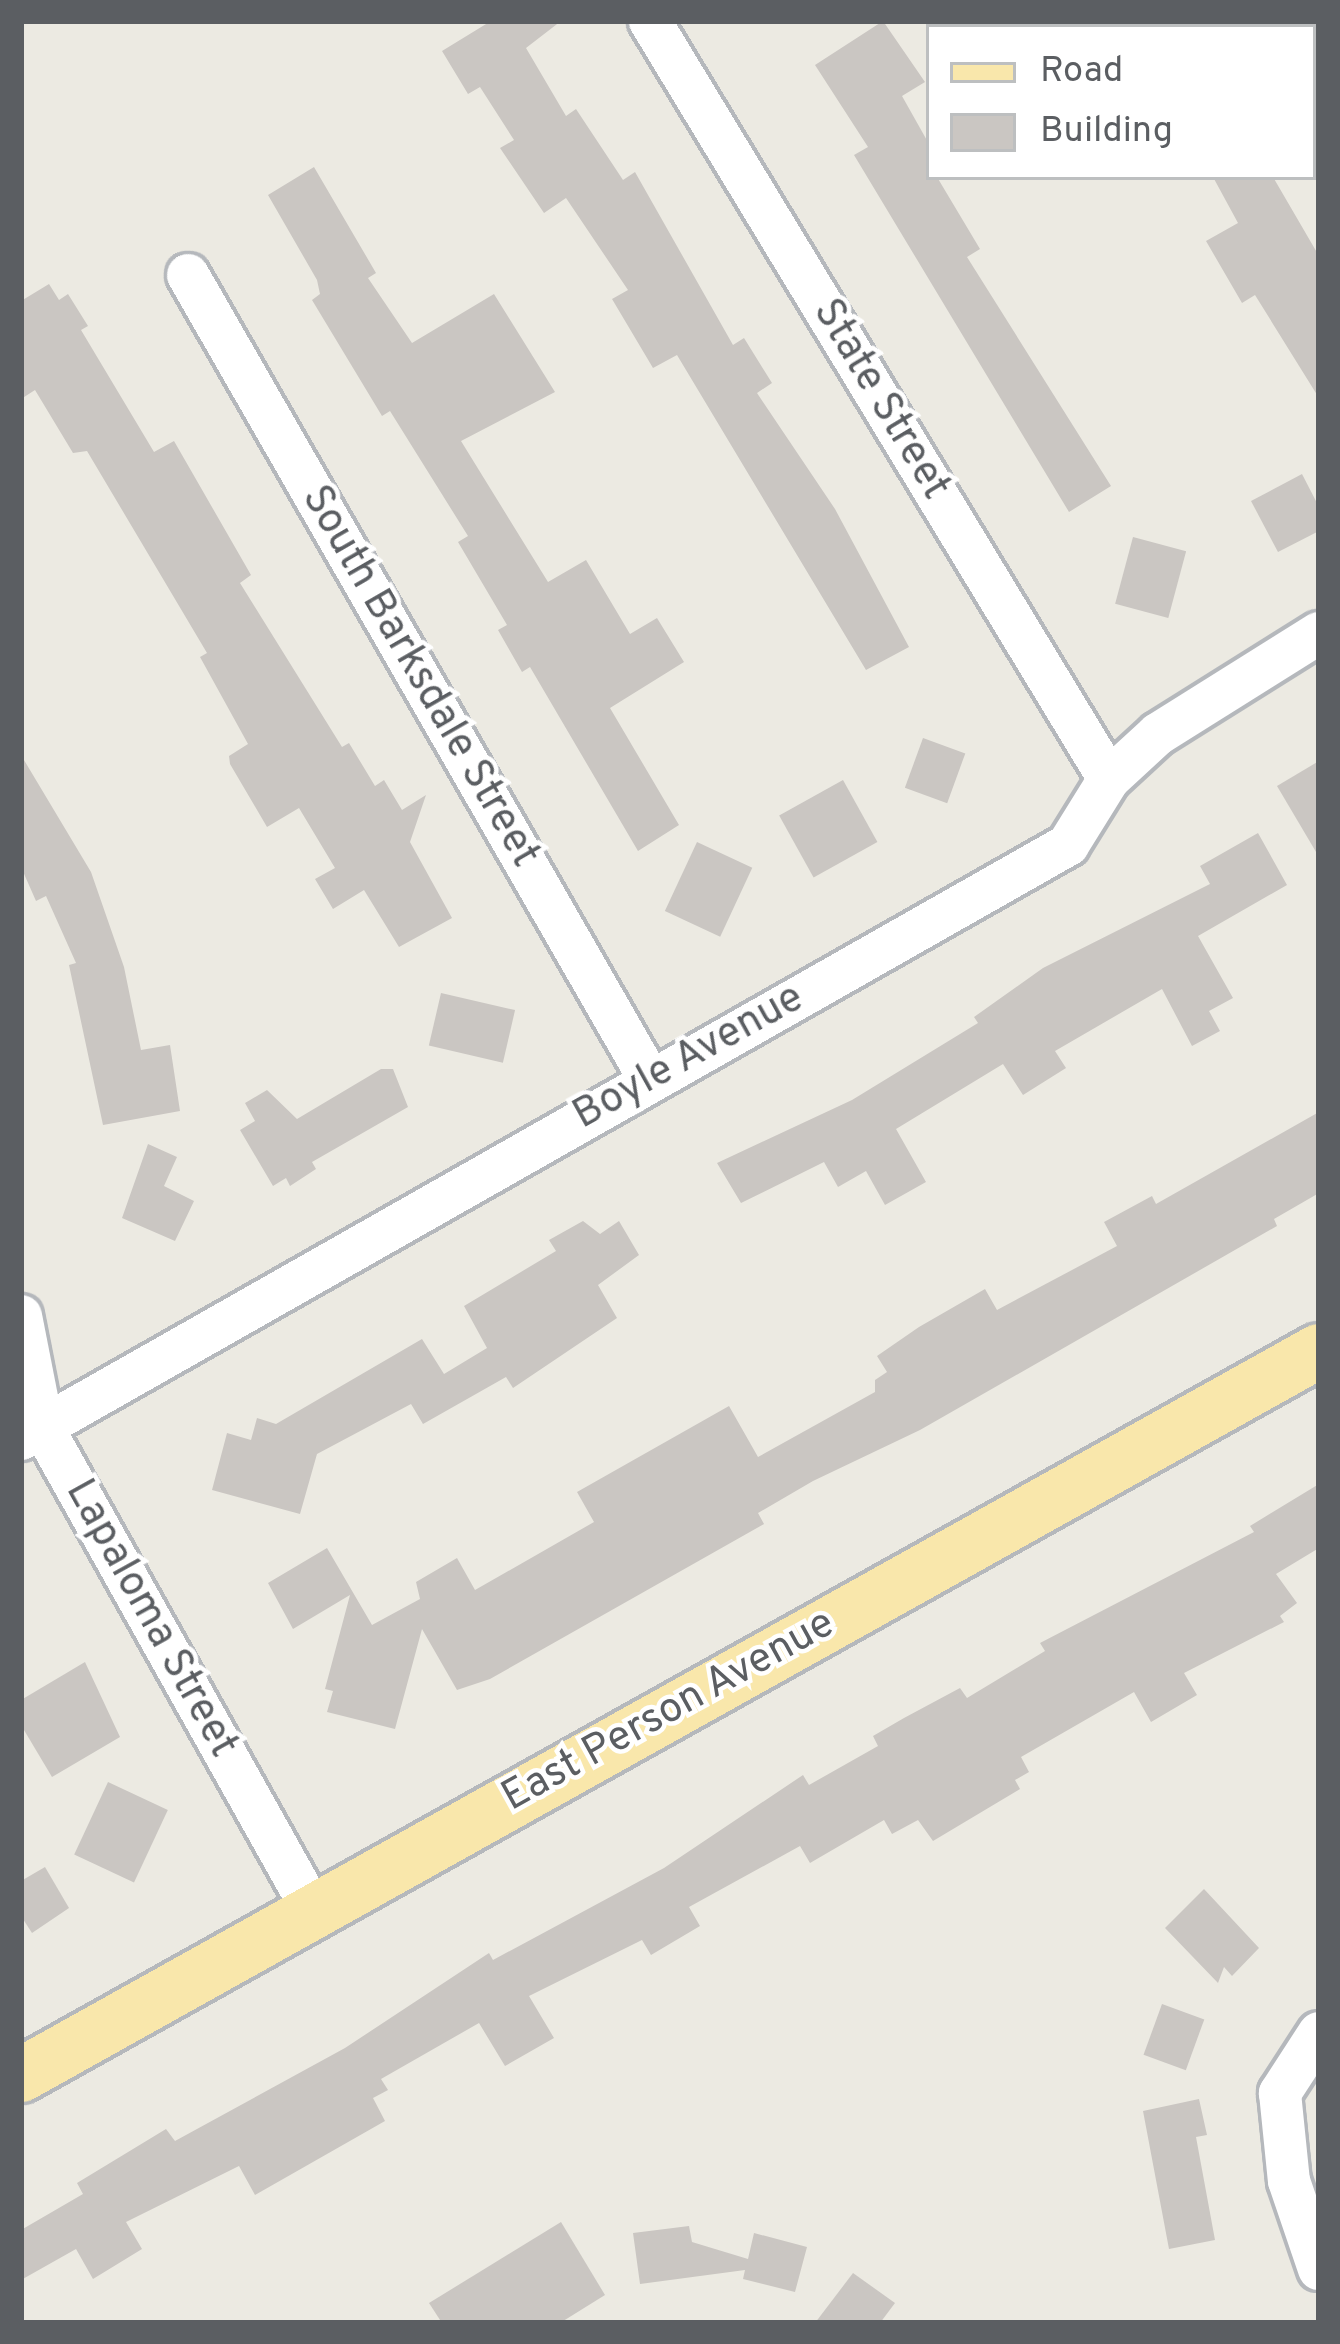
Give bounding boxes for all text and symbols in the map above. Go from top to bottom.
legend [926,24,1316,180]
text: Road [1040,49,1123,95]
text: Building [1040,109,1173,155]
street label: State Street [800,291,960,509]
street label: South Barksdale Street [289,477,549,877]
street label: Boyle Avenue [564,974,814,1142]
street label: Lapaloma Street [53,1471,247,1767]
street label: East Person Avenue [493,1599,845,1825]

